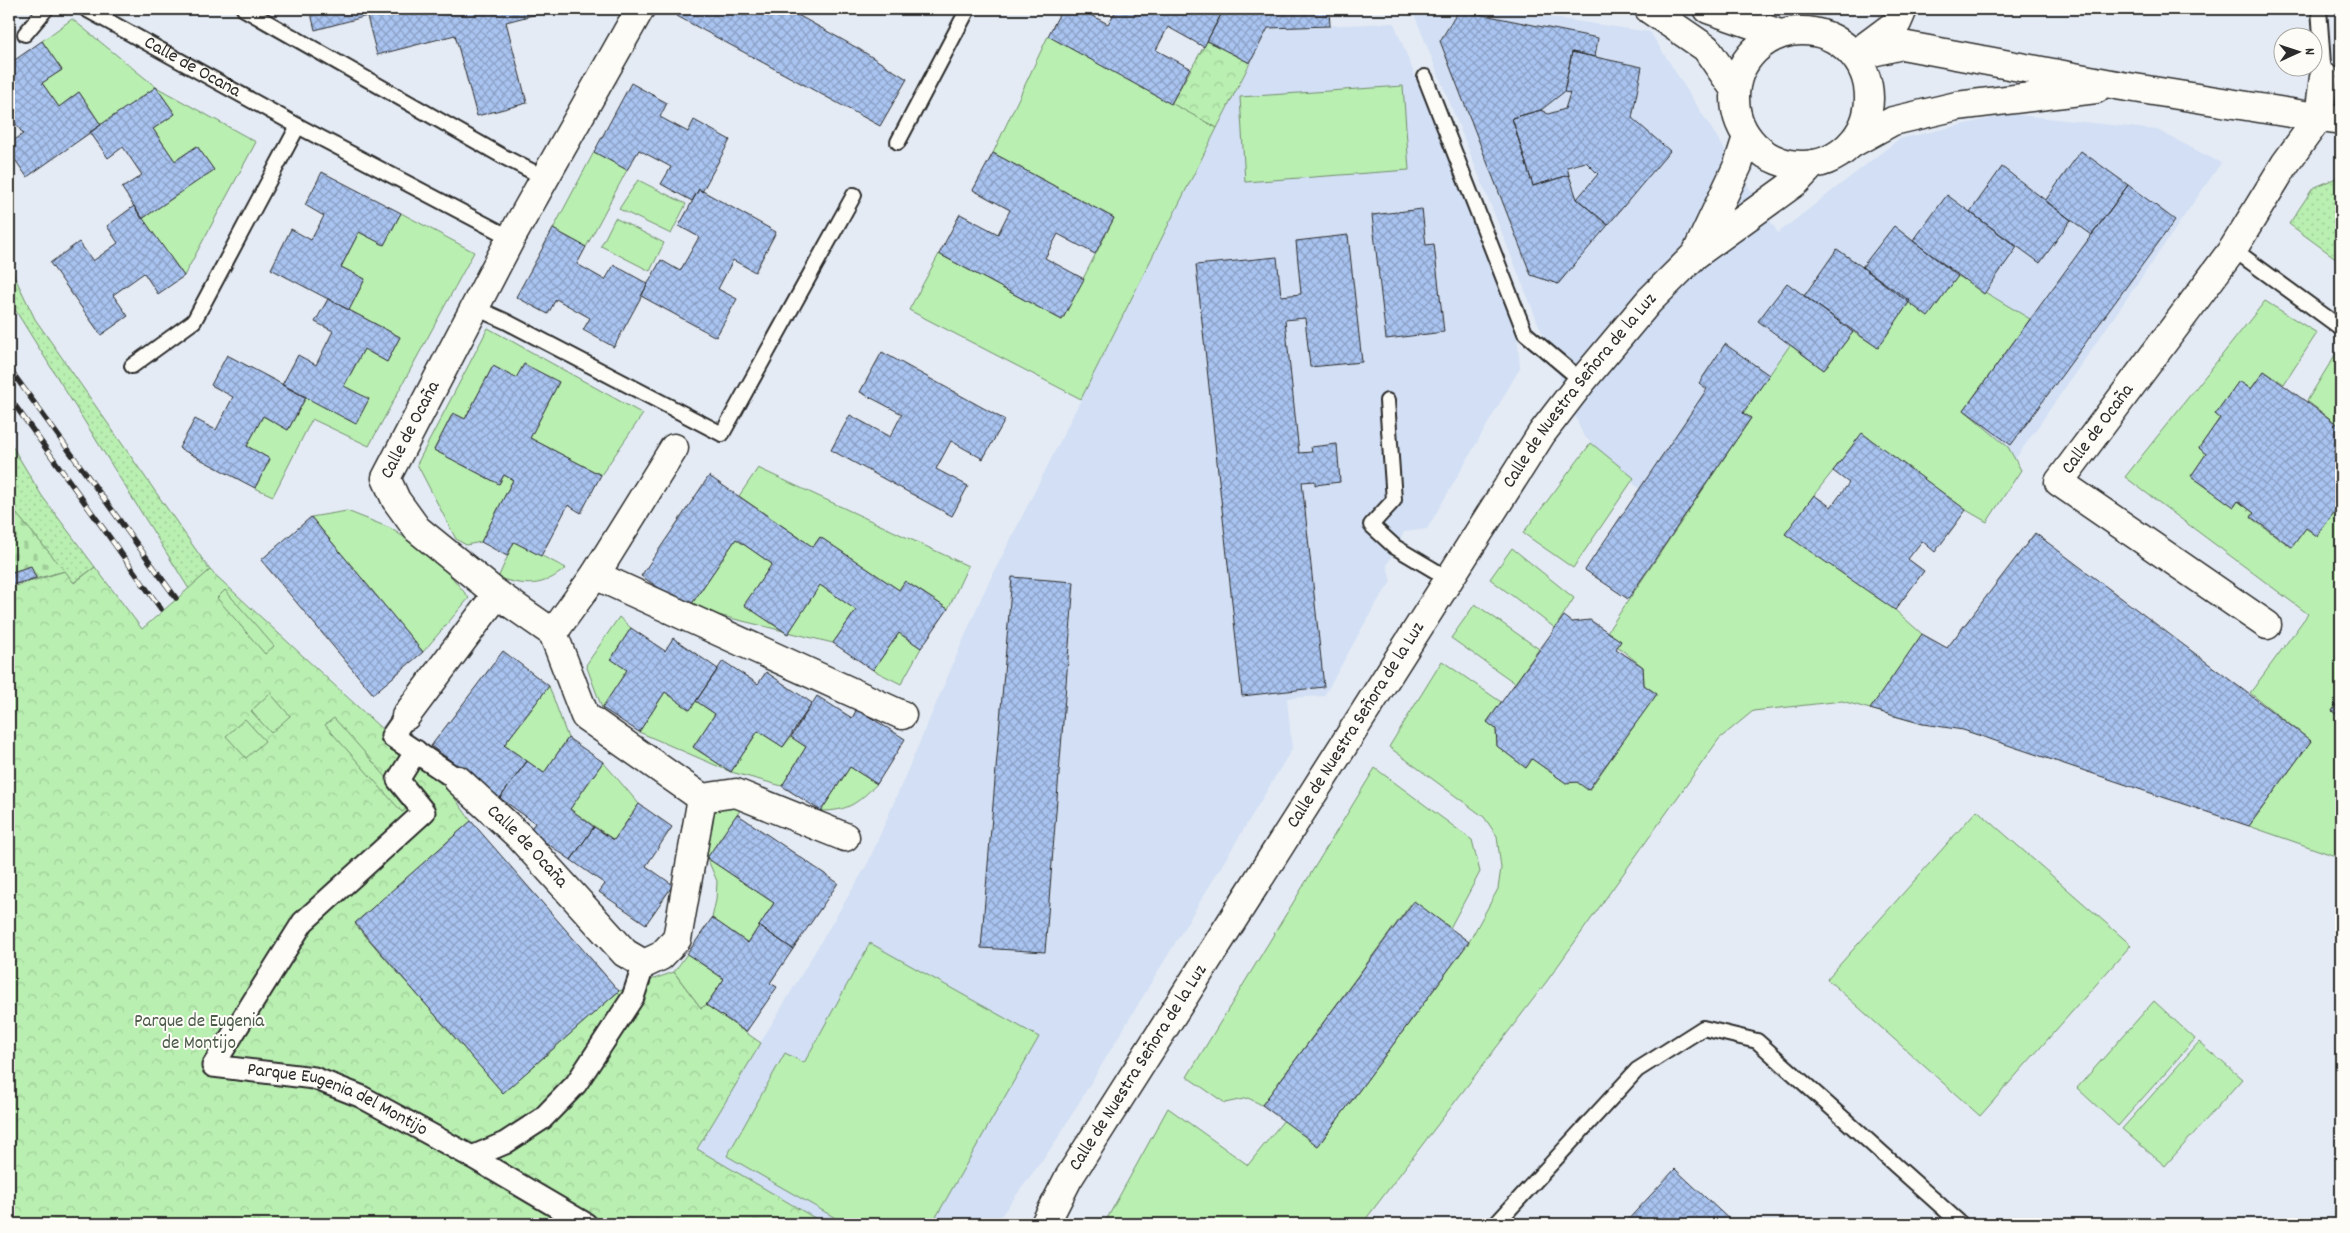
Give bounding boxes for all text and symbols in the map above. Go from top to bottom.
north arrow [2272,28,2322,78]
street label: Calle de Ocaña [139,30,246,106]
text: N [2299,47,2319,55]
street label: Calle de Nuestra Señora de la Luz [1497,287,1663,494]
street label: Calle de Ocaña [374,376,448,484]
street label: Calle de Ocaña [2055,378,2142,480]
street label: Calle de Nuestra Señora de la Luz [1280,617,1432,834]
street label: Calle de Ocaña [480,799,574,895]
street label: Calle de Nuestra Señora de la Luz [1063,959,1214,1177]
park label: Parque de Eugenia de Montijo [134,1009,265,1058]
street label: Parque Eugenia del Montijo [246,1057,432,1144]

